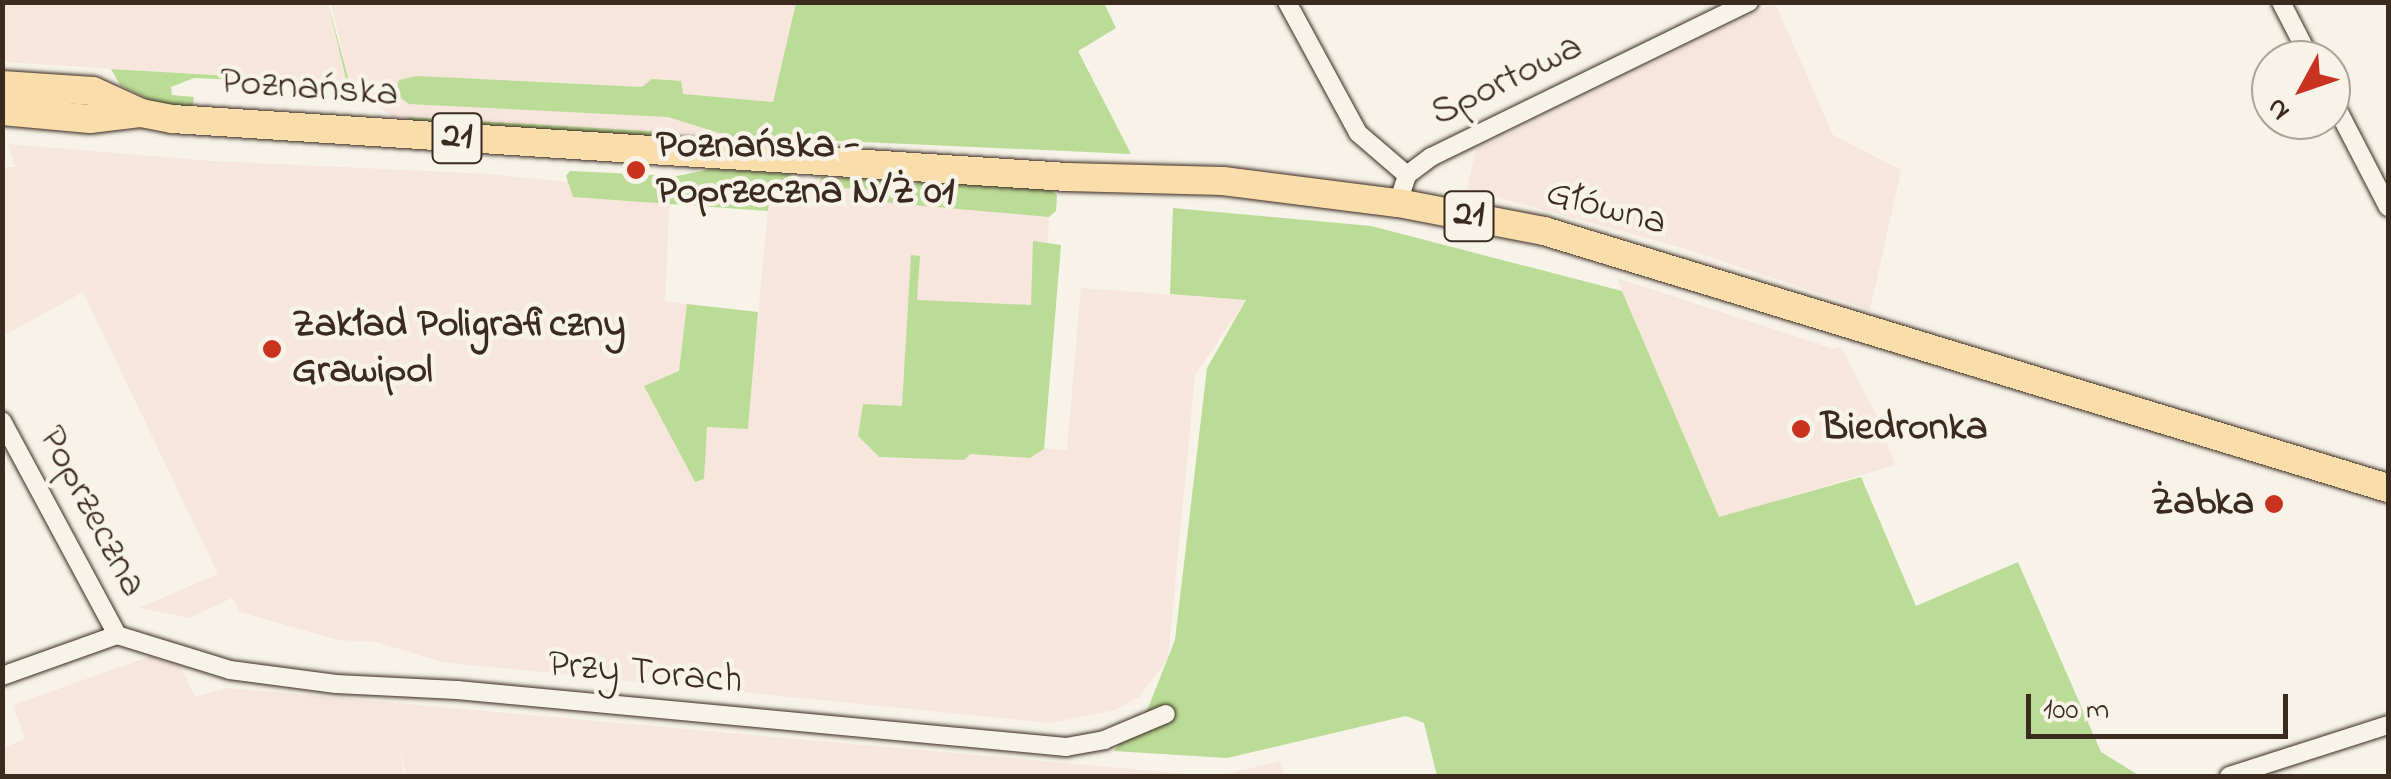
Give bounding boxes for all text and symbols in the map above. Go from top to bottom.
street label: Sportowa [1423,24,1591,138]
north arrow [2251,40,2351,140]
street label: Poznańska [218,59,400,119]
text: N [2257,88,2301,129]
road number: 21 [430,105,484,171]
place label: Poznańska - Poprzeczna N/Ż 01 [656,123,954,217]
marker: Poznańska - Poprzeczna N/Ż 01 [625,159,647,181]
street label: Główna [1541,170,1671,248]
road number: 21 [1442,183,1496,249]
place label: Zakład Poligraficzny Grawipol [292,302,626,396]
marker: Zakład Poligraficzny Grawipol [261,338,283,360]
place label: Biedronka [1821,405,1988,453]
marker: Biedronka [1790,418,1812,440]
street label: Poprzeczna [26,419,156,605]
place label: Żabka [2151,480,2254,528]
marker: Żabka [2263,493,2285,515]
street label: Przy Torach [546,642,744,706]
scale bar [2031,674,2294,736]
text: 100 m [2043,689,2109,733]

